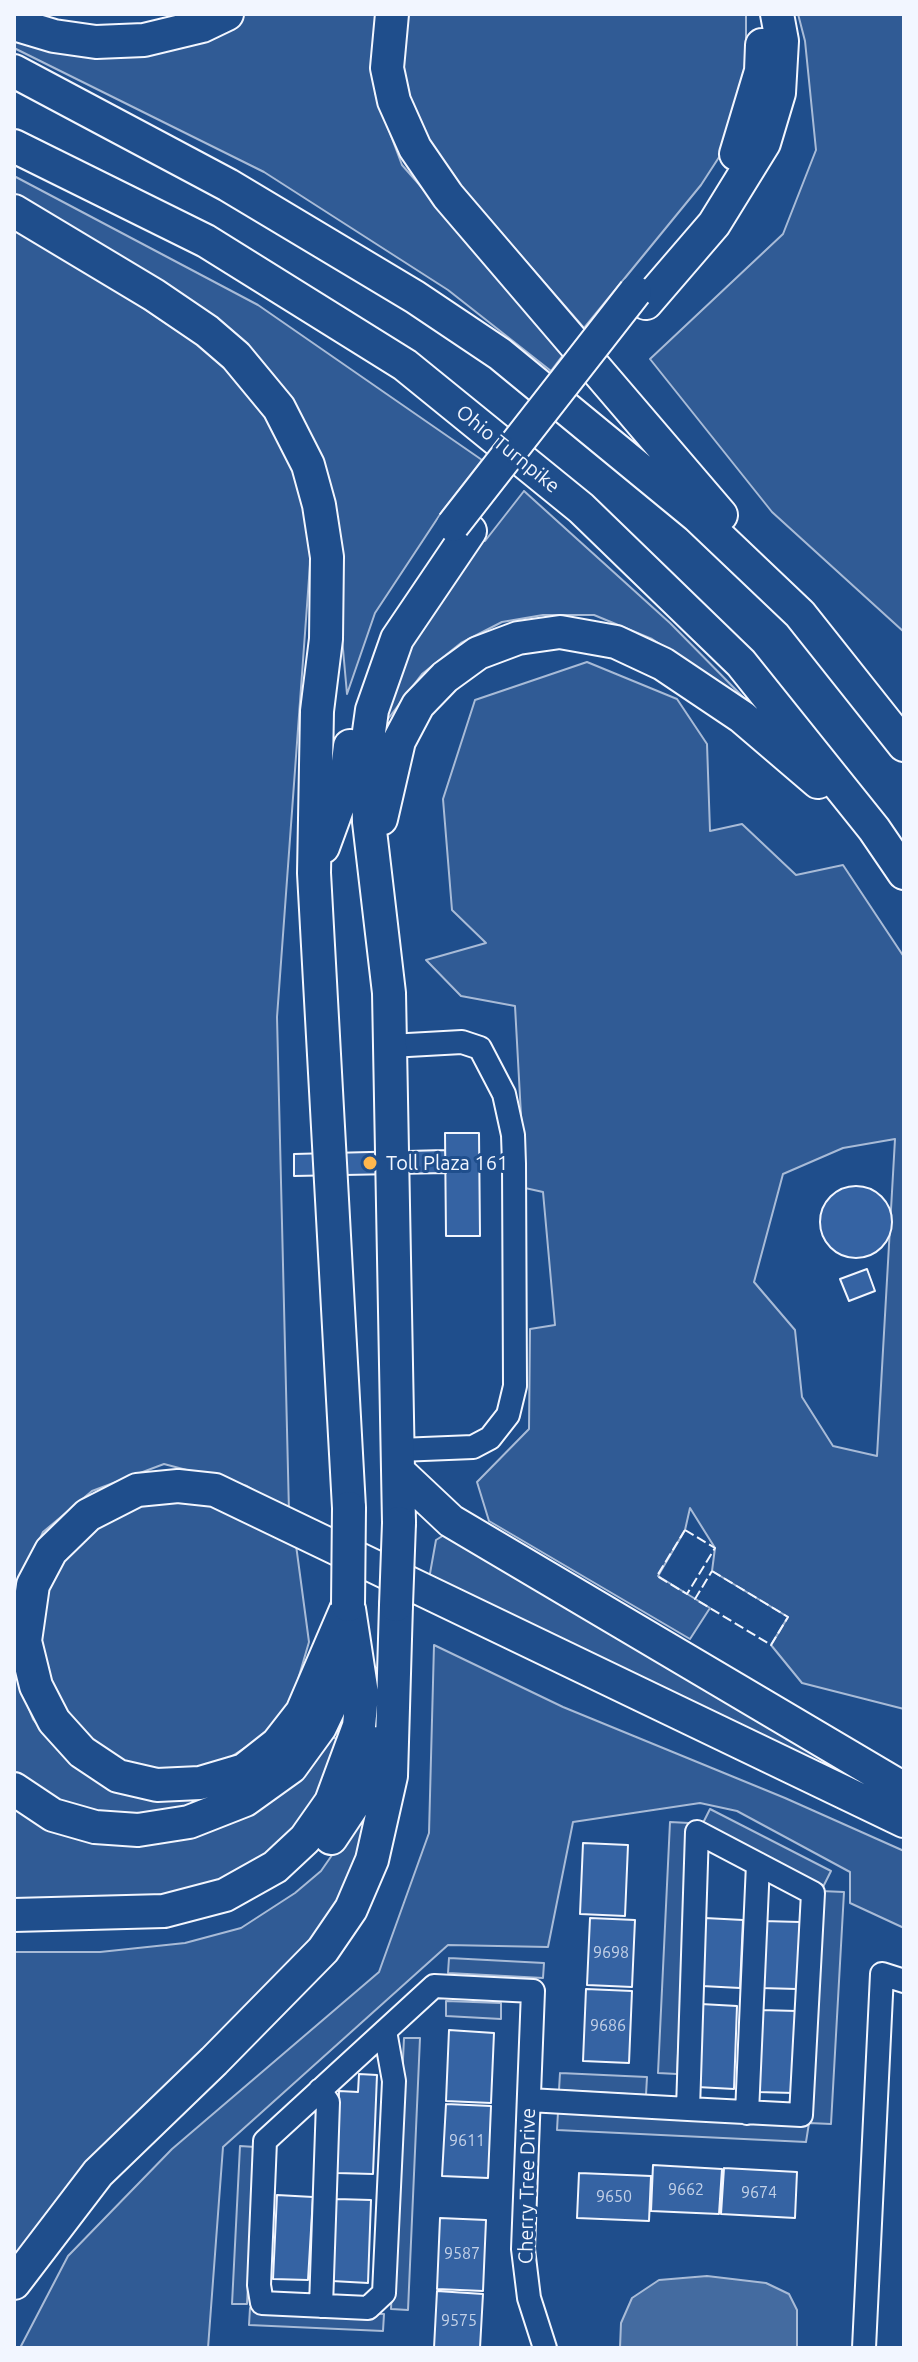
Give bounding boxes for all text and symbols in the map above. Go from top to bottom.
street label: Ohio Turnpike [451,400,565,498]
place label: Toll Plaza 161 [386,1151,508,1175]
marker: Toll Plaza 161 [361,1154,379,1172]
house number: 9698 [593,1943,629,1963]
house number: 9686 [590,2016,626,2036]
street label: Cherry Tree Drive [514,2108,540,2264]
house number: 9611 [449,2131,485,2151]
house number: 9662 [668,2180,704,2200]
house number: 9674 [741,2183,777,2203]
house number: 9650 [596,2187,632,2207]
house number: 9587 [444,2244,480,2264]
house number: 9575 [441,2311,477,2331]

